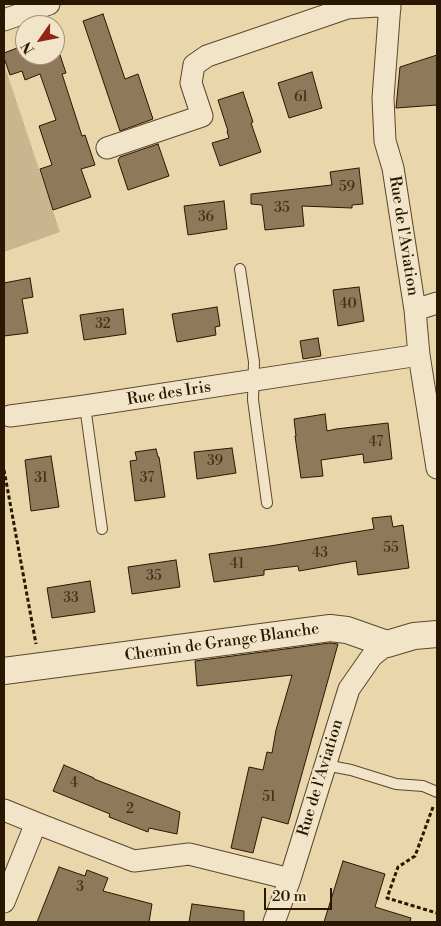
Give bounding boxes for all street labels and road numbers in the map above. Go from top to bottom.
street label: Rue de l'Aviation [384,175,422,297]
street label: Rue des Iris [126,378,212,410]
street label: Chemin de Grange Blanche [124,620,320,666]
street label: Rue de l'Aviation [294,717,348,839]

